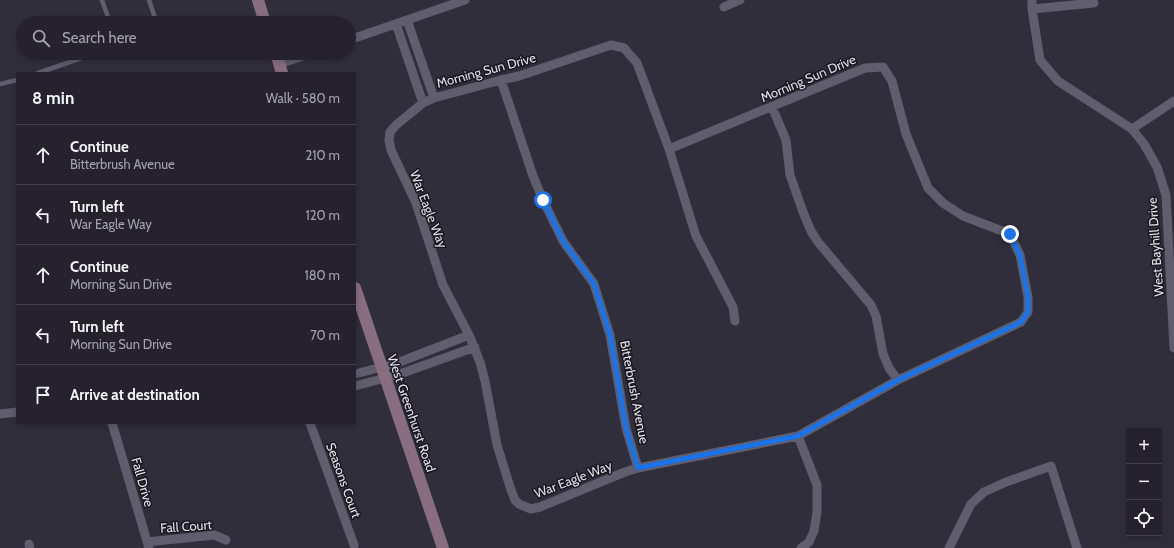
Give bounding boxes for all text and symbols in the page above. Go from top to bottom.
search box [16,16,356,60]
icon: search [30,27,52,49]
text: Search here [62,29,137,47]
street label: Morning Sun Drive [435,49,538,91]
street label: Morning Sun Drive [758,51,858,105]
text: 8 min [32,88,74,108]
text: Walk · 580 m [266,90,340,106]
text: Continue [70,138,129,156]
icon: ahead [32,144,54,166]
text: 210 m [306,147,340,163]
text: Bitterbrush Avenue [70,156,175,172]
street label: War Eagle Way [407,168,451,250]
route start [534,191,552,209]
street label: West Bayhill Drive [1144,196,1166,297]
text: Turn left [70,198,124,216]
icon: left [32,204,54,226]
text: 120 m [306,207,340,223]
text: War Eagle Way [70,216,152,232]
route end [1001,225,1019,243]
text: Continue [70,258,129,276]
icon: ahead [32,264,54,286]
text: 180 m [304,267,340,283]
text: Morning Sun Drive [70,276,172,292]
text: Turn left [70,318,124,336]
icon: left [32,324,54,346]
text: 70 m [310,327,340,343]
text: Morning Sun Drive [70,336,172,352]
street label: Bitterbrush Avenue [617,339,653,445]
street label: West Greenhurst Road [384,352,440,474]
icon: arrive [32,384,54,406]
text: Arrive at destination [70,386,200,404]
map controls [1126,428,1162,536]
button: + [1126,428,1162,464]
street label: Seasons Court [323,440,365,520]
street label: Fall Drive [128,456,158,509]
street label: War Eagle Way [532,457,614,501]
button: − [1126,464,1162,500]
button: locate [1126,500,1162,536]
street label: Fall Court [160,516,213,536]

